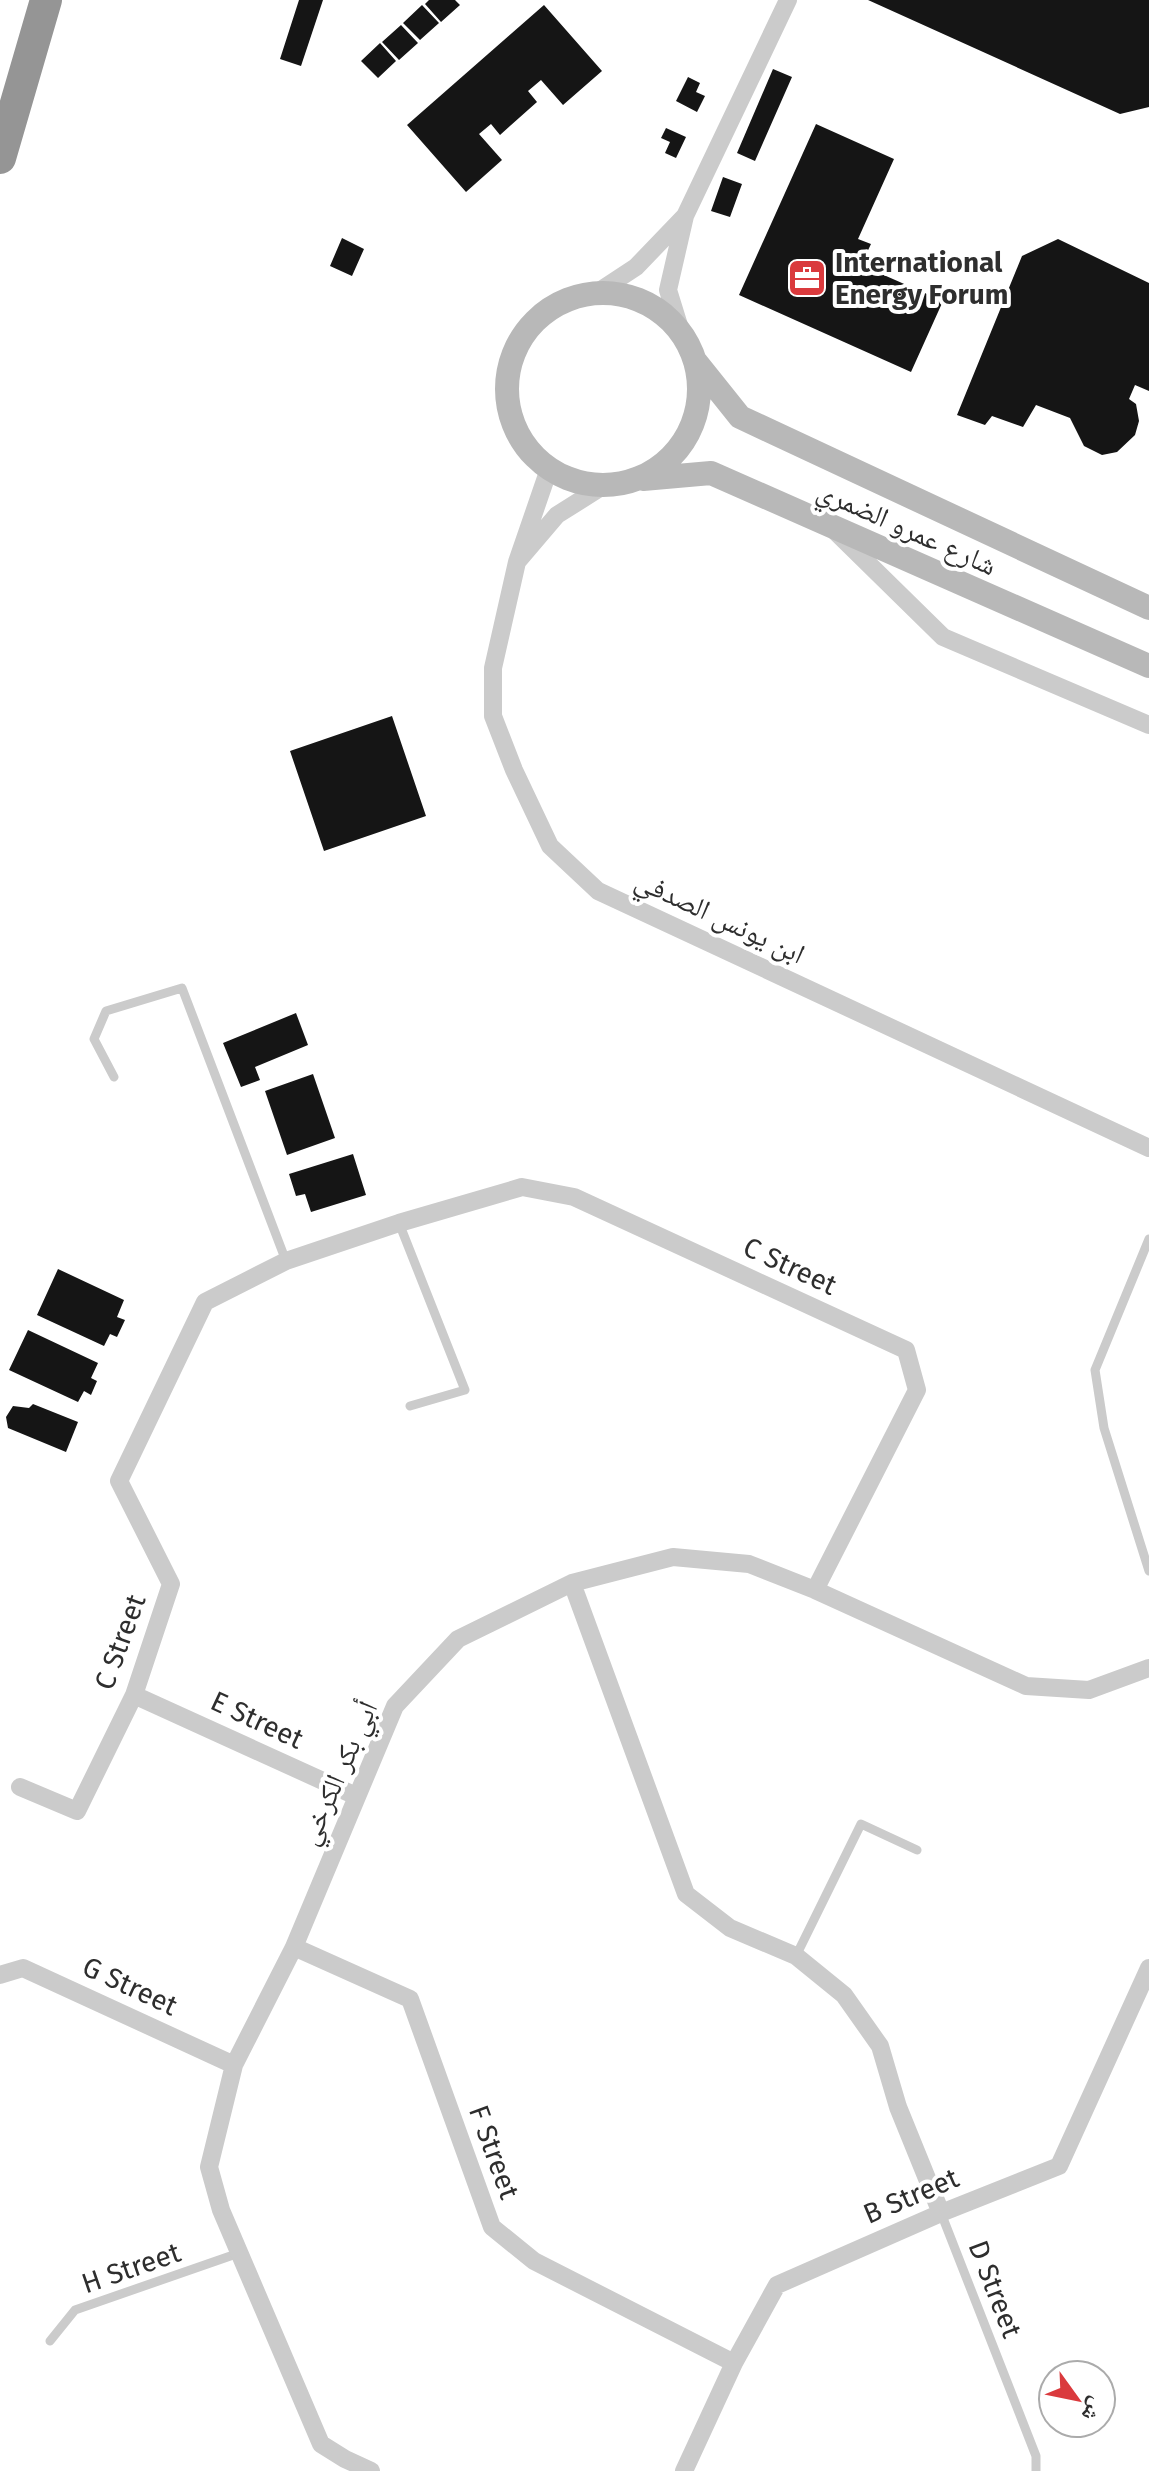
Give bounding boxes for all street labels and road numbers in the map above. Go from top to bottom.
street label: شارع عمرو الضمري [810,474,1002,588]
street label: ابن يونس الصدفي [627,863,810,976]
street label: C Street [738,1230,843,1302]
street label: C Street [88,1589,153,1694]
street label: E Street [205,1684,309,1756]
street label: أبي بكر الكرخي [291,1696,390,1853]
street label: G Street [77,1950,184,2023]
street label: F Street [462,2101,526,2204]
street label: B Street [858,2161,964,2231]
street label: H Street [77,2235,186,2300]
street label: D Street [961,2236,1029,2343]

